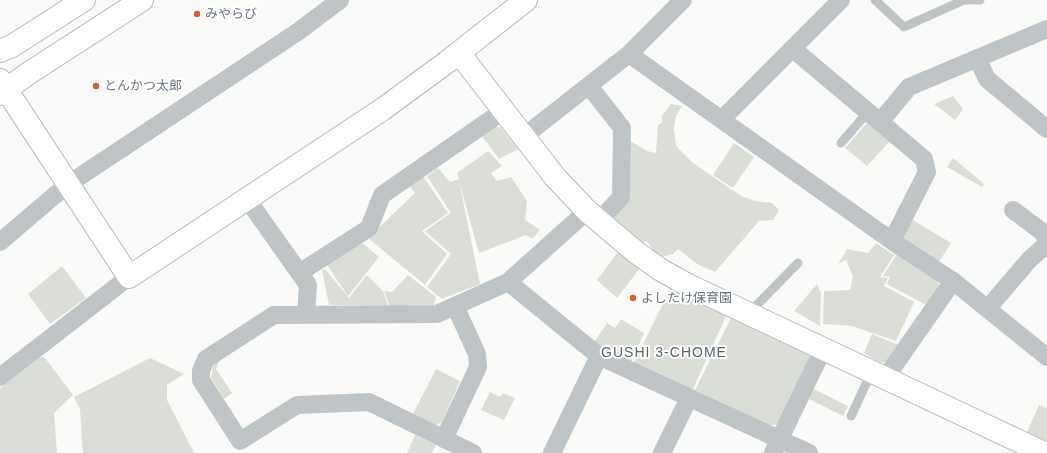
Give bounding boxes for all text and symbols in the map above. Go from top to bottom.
place label: みやらび [205,6,257,22]
marker: みやらび [192,9,202,19]
place label: とんかつ太郎 [104,78,182,94]
marker: とんかつ太郎 [91,81,101,91]
place label: よしたけ保育園 [641,290,732,306]
marker: よしたけ保育園 [628,293,638,303]
district label: GUSHI 3-CHOME [601,345,727,361]

